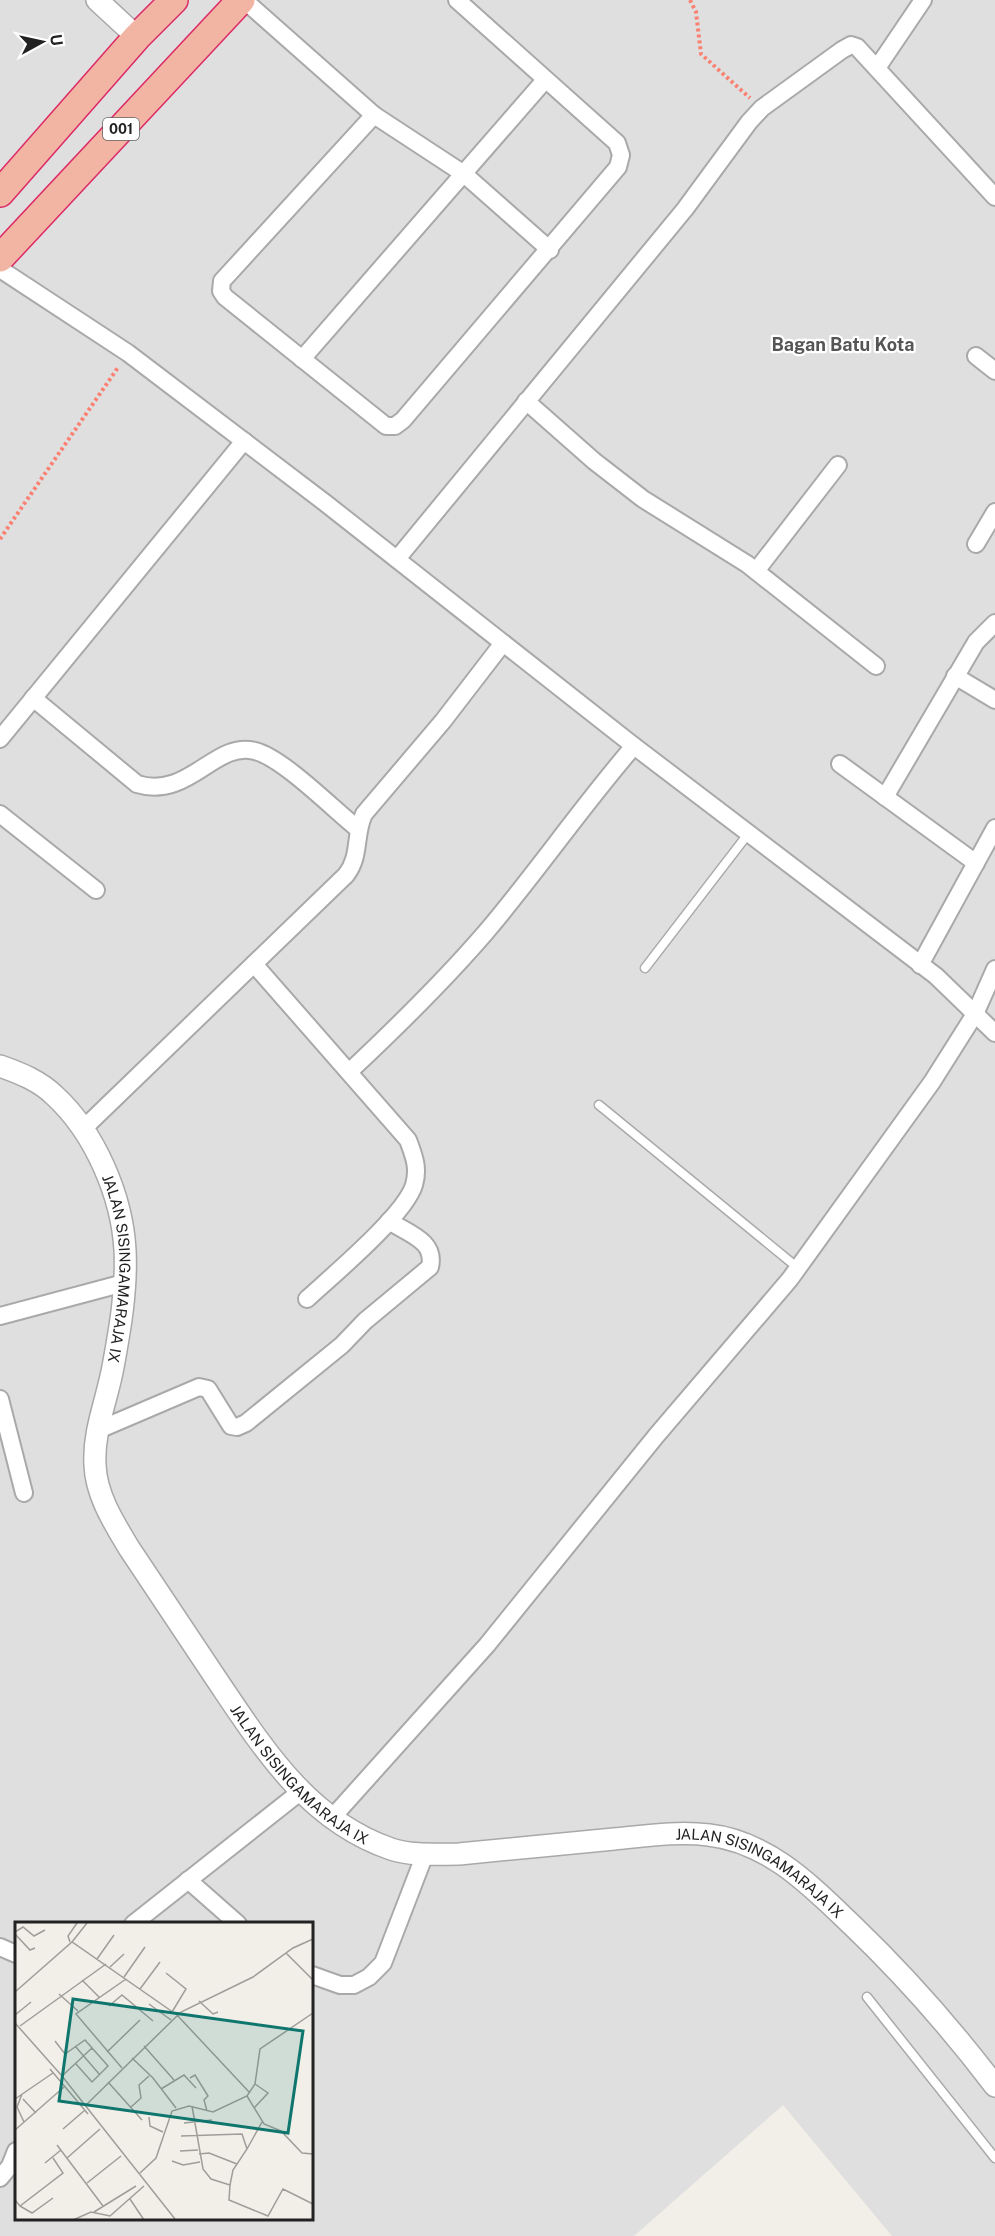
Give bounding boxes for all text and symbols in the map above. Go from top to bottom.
north arrow [12,12,72,72]
text: U [46,33,67,47]
road number: 001 [103,118,139,140]
district label: Bagan Batu Kota [772,334,914,355]
street label: JALAN SISINGAMARAJA IX [99,1172,134,1364]
street label: JALAN SISINGAMARAJA IX [227,1701,372,1847]
street label: JALAN SISINGAMARAJA IX [675,1825,847,1921]
inset map [15,1922,314,2221]

